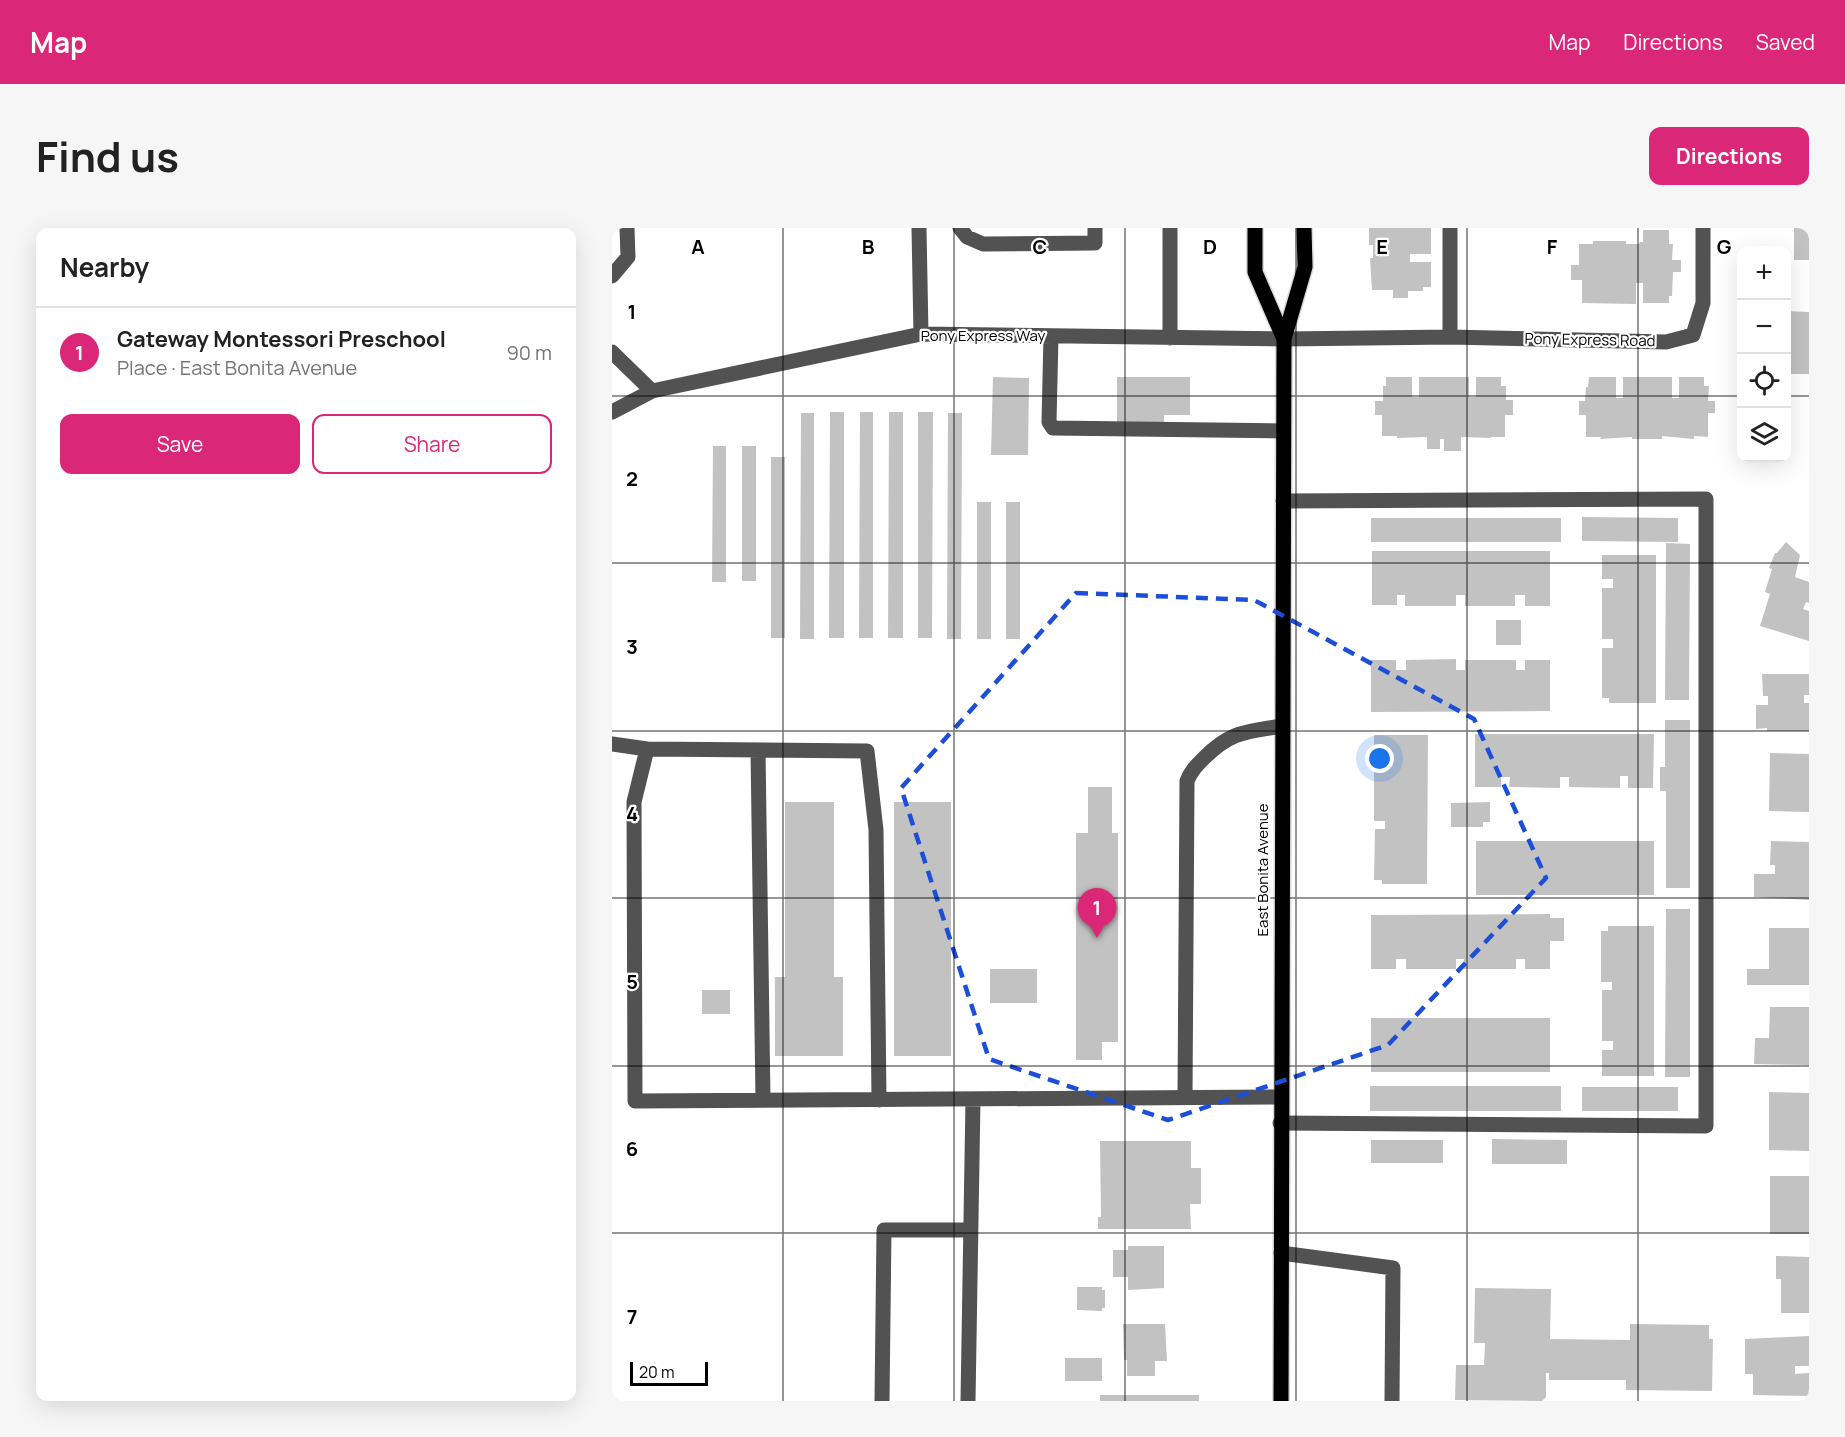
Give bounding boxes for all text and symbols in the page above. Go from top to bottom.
text: Map [30,23,87,61]
text: Map [1549,28,1590,56]
text: Directions [1623,28,1723,56]
text: Saved [1756,28,1815,56]
text: Find us [36,127,179,185]
button: Directions [1649,127,1809,185]
text: A [691,233,705,260]
text: B [862,233,875,260]
text: C [1033,233,1047,260]
text: D [1203,233,1217,260]
text: E [1376,233,1388,260]
text: F [1547,233,1558,260]
text: G [1717,233,1732,260]
map controls [1737,246,1791,462]
button: + [1737,246,1791,300]
text: Nearby [60,249,149,285]
text: 1 [628,298,636,325]
button: − [1737,300,1791,354]
text: Gateway Montessori Preschool [117,324,446,354]
street label: Pony Express Way [921,325,1045,346]
street label: Pony Express Road [1524,328,1656,351]
text: 1 [75,339,84,366]
text: 90 m [506,339,552,366]
text: Place · East Bonita Avenue [117,354,357,381]
button: locate [1737,354,1791,408]
button: layers [1737,408,1791,462]
button: Save [60,414,300,474]
button: Share [312,414,552,474]
text: 2 [626,465,638,492]
text: 3 [626,633,638,660]
your location [1365,744,1394,773]
text: 4 [626,800,638,827]
street label: East Bonita Avenue [1252,803,1273,936]
pin: 1 [1078,888,1116,938]
text: 5 [626,968,638,995]
text: 6 [626,1135,638,1162]
text: 7 [627,1303,637,1330]
scale bar [630,1359,708,1386]
text: 20 m [639,1361,675,1383]

